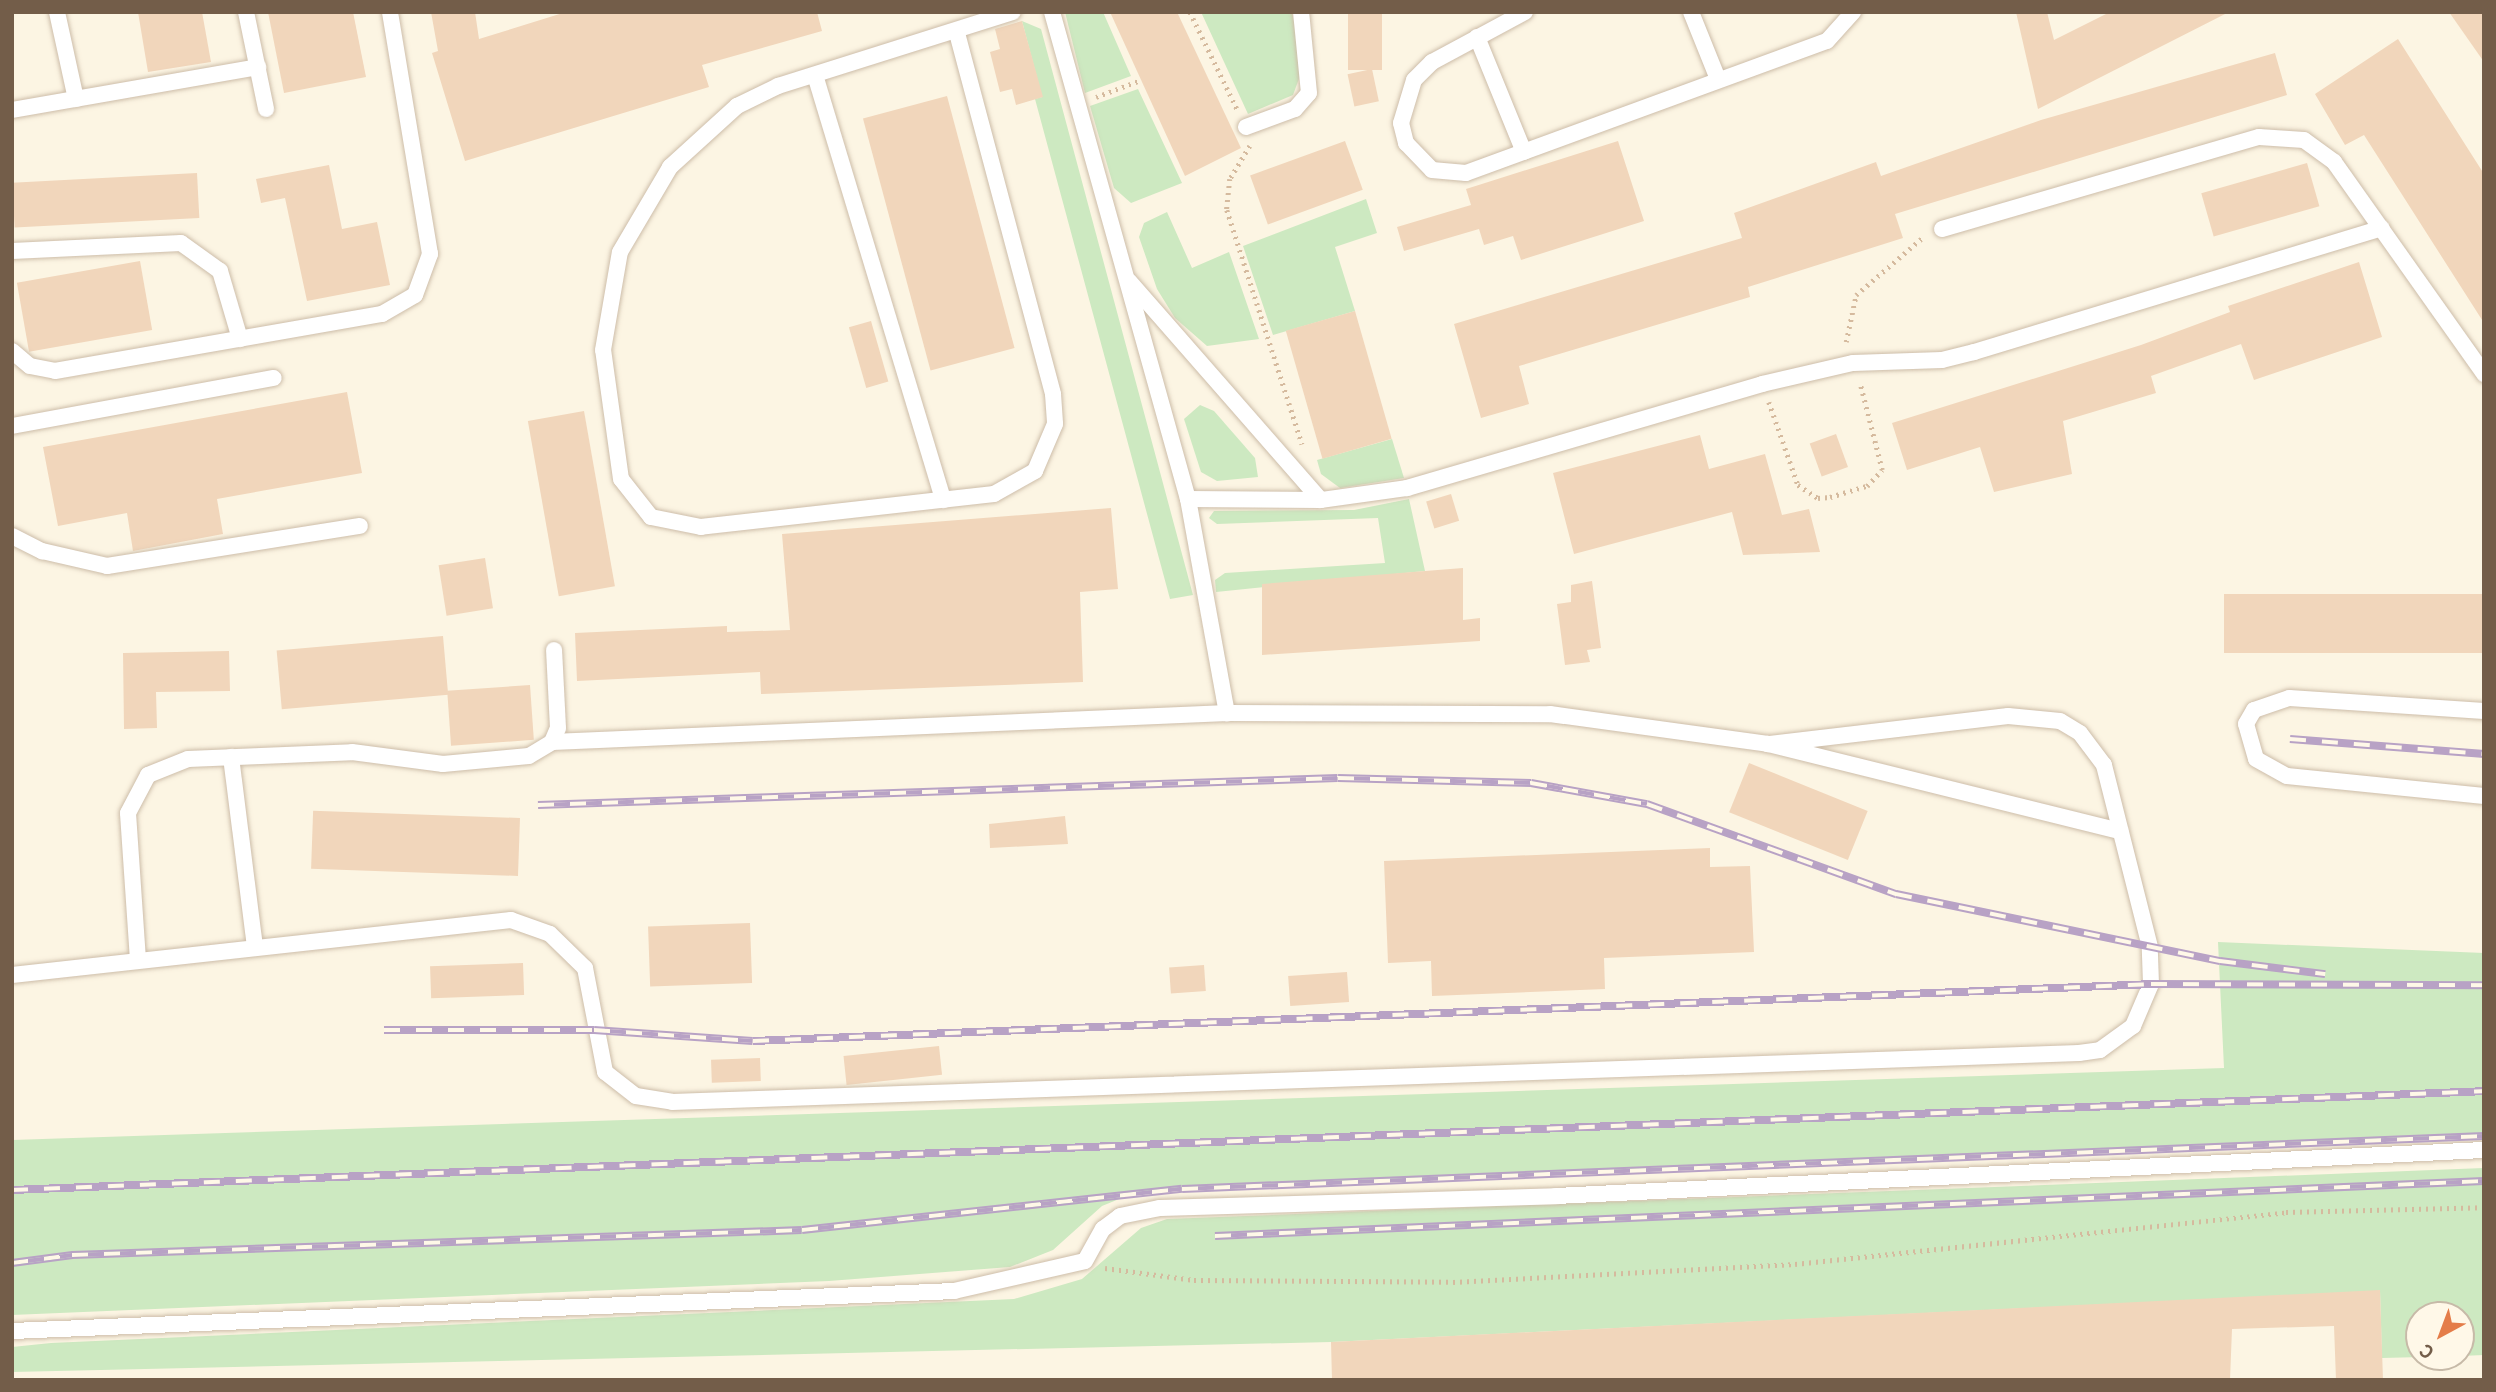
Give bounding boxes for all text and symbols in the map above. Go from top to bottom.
north arrow [2405,1301,2475,1371]
text: С [2415,1337,2440,1363]

